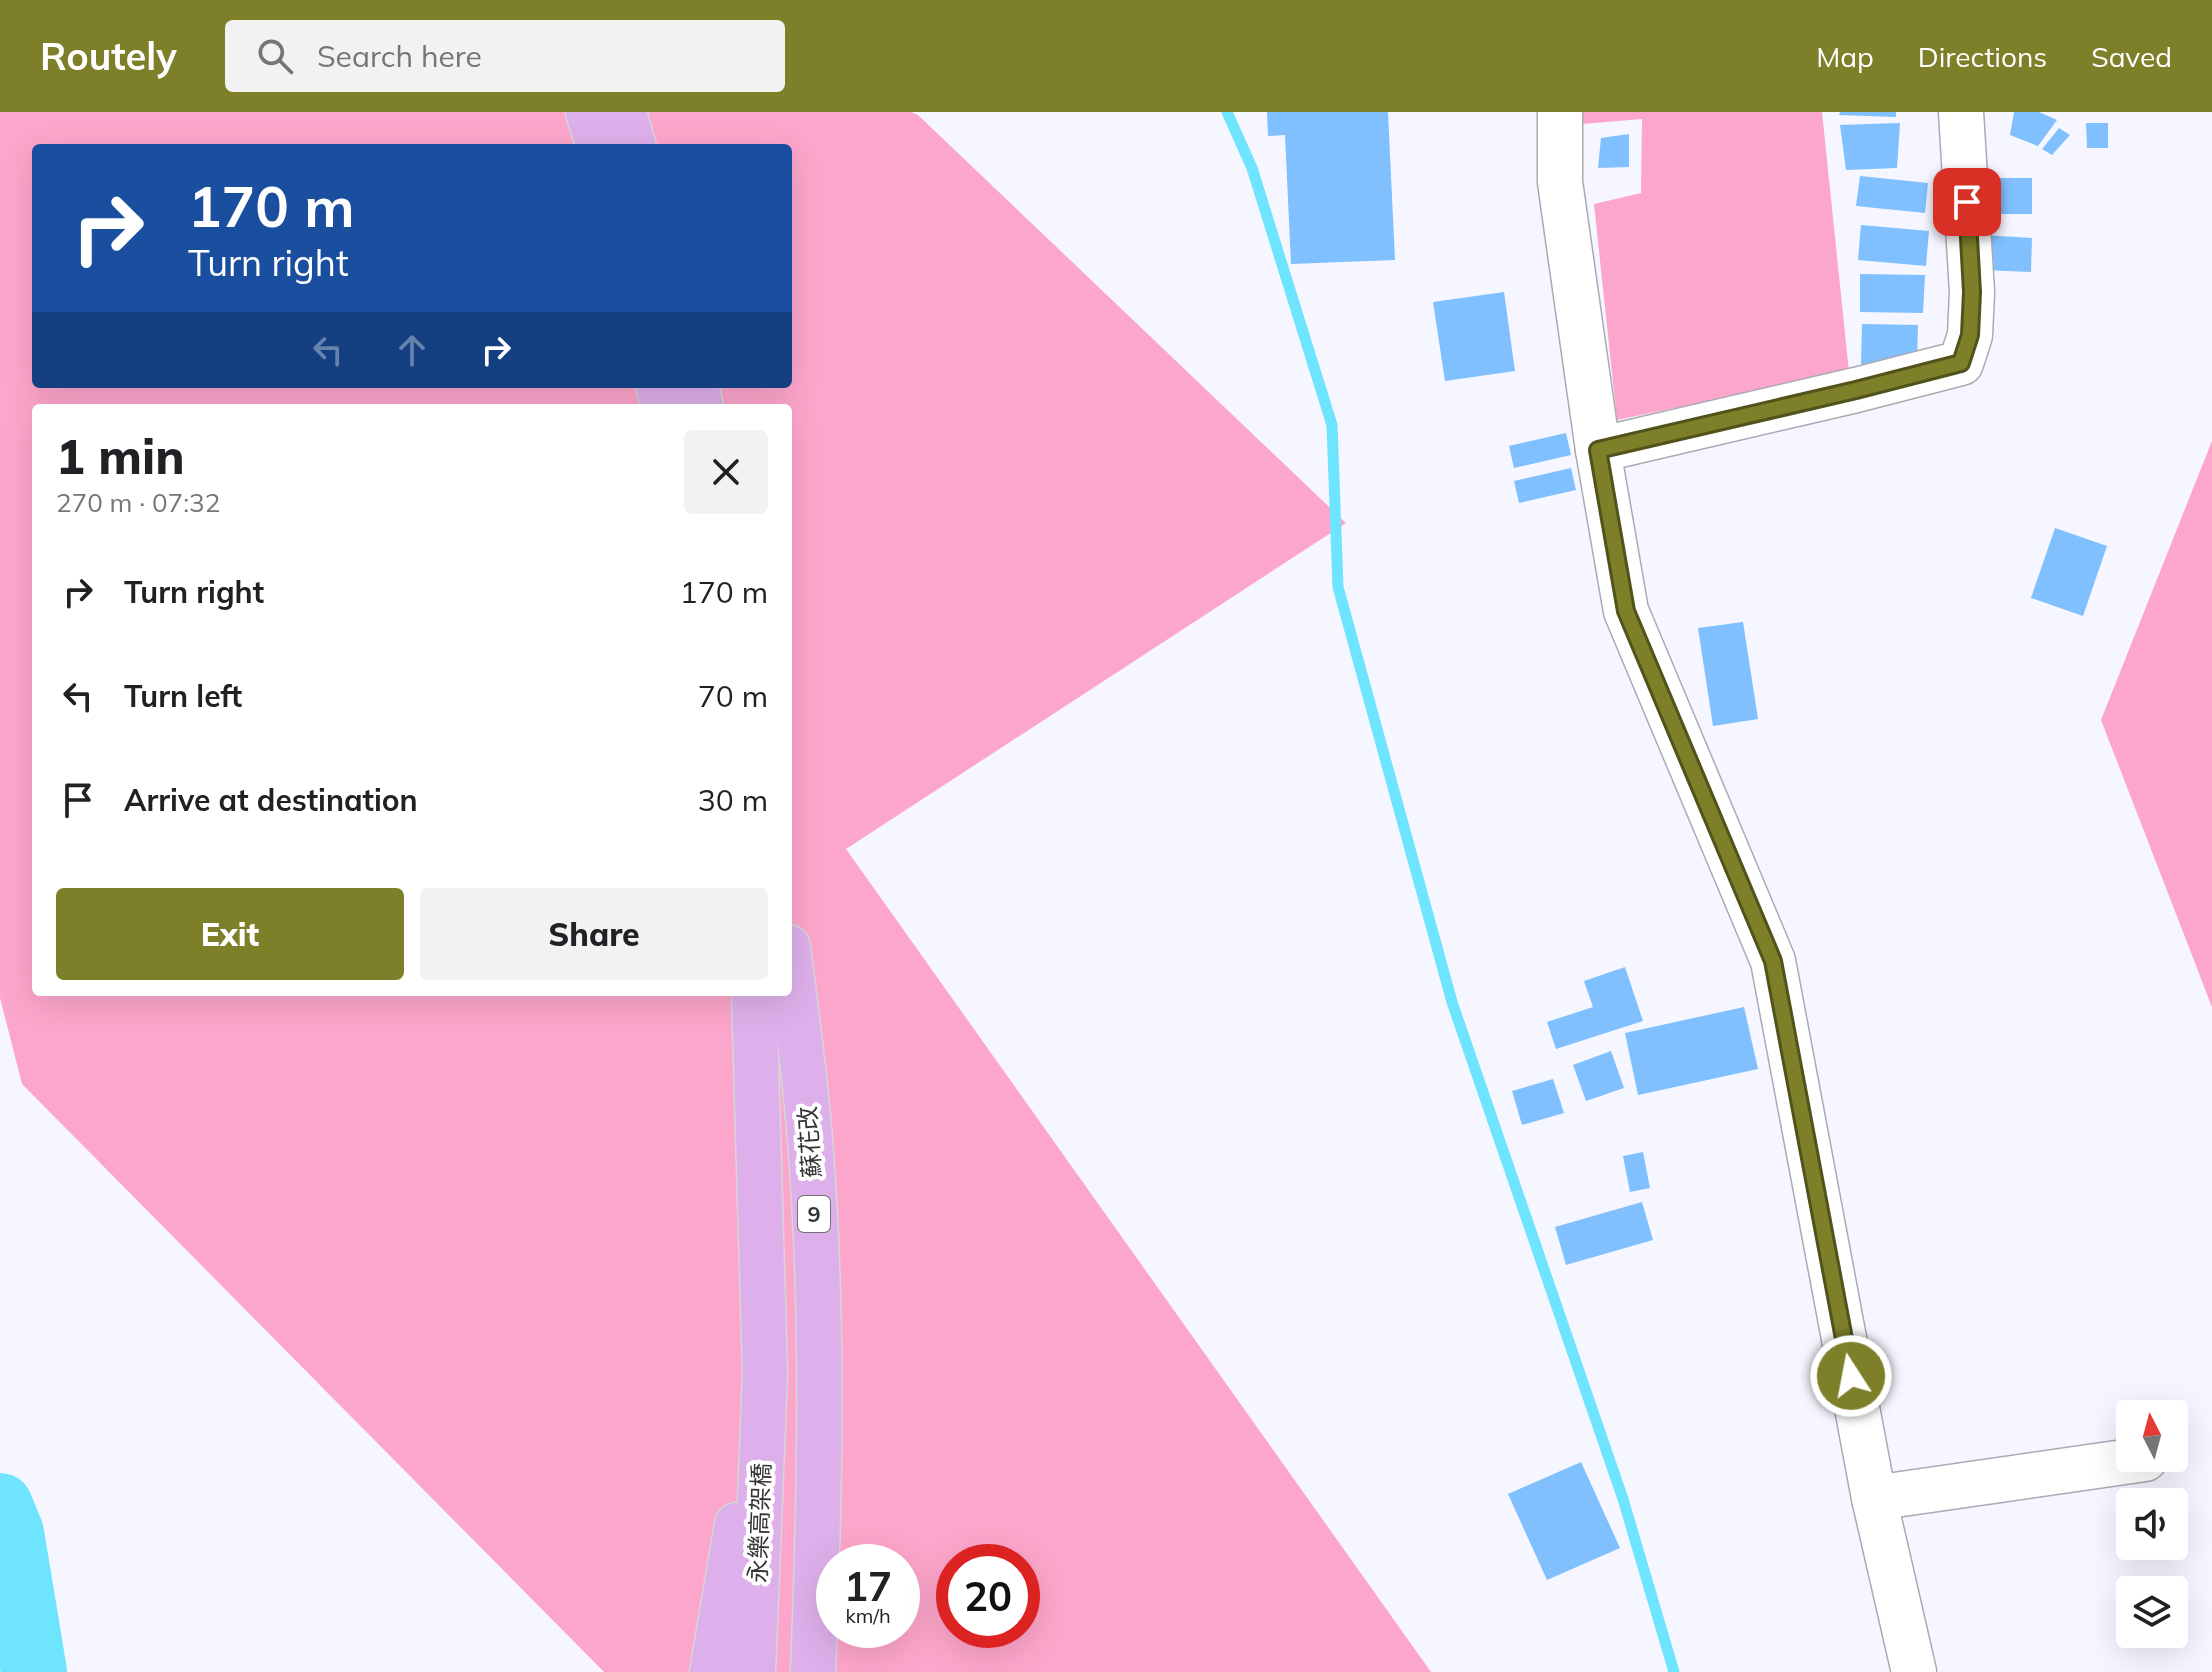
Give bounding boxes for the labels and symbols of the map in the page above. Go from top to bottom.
pin [1933,168,2001,236]
street label: 蘇花改 [792,1105,826,1179]
road number: 9 [798,1196,830,1232]
position arrow [1809,1334,1893,1418]
north arrow [2116,1400,2188,1472]
street label: 永樂高架橋 [742,1463,776,1583]
speed limit sign: 20 [936,1544,1040,1648]

